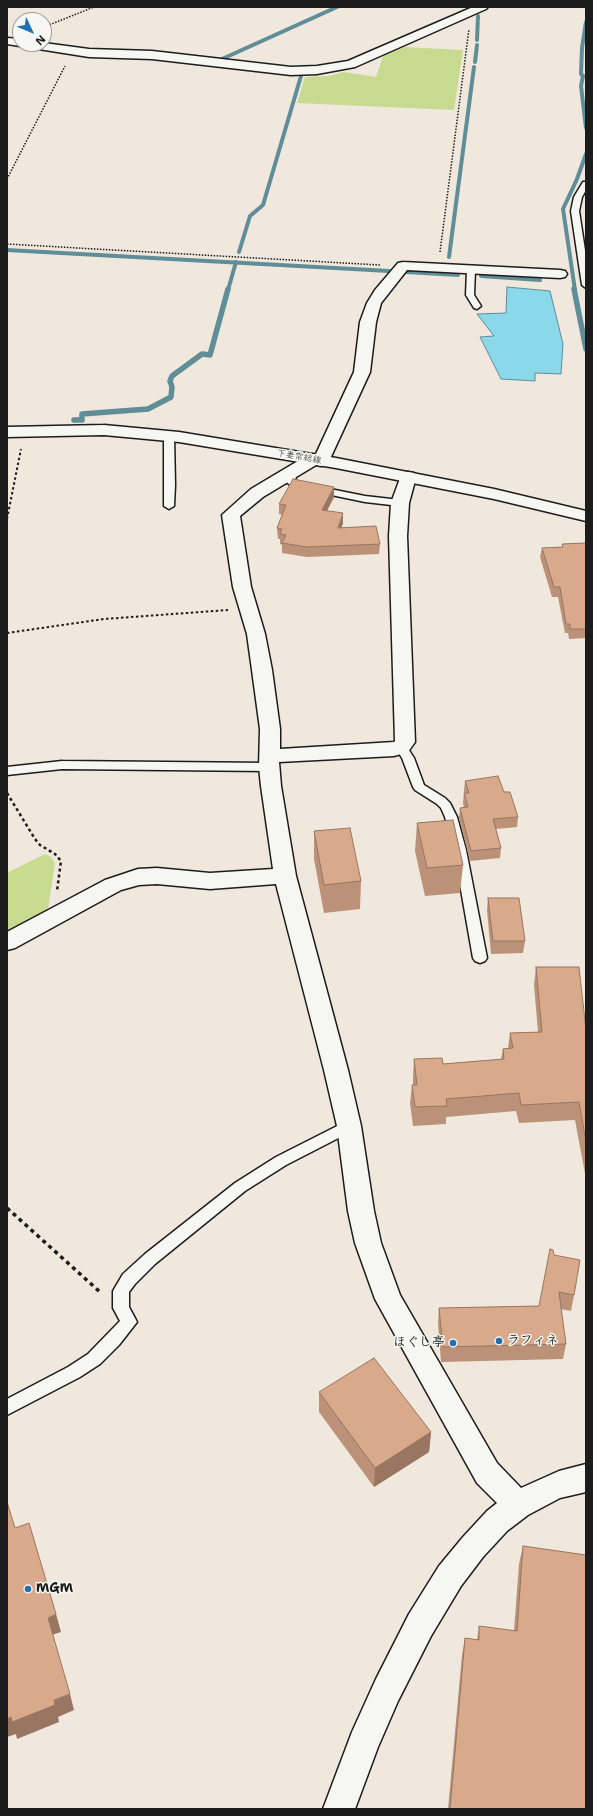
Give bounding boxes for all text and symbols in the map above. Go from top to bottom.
north arrow [12,12,52,52]
text: N [32,32,49,48]
street label: 下妻常総線 [276,448,322,466]
place label: ラフィネ [507,1333,559,1349]
place label: ほぐし亭 [393,1335,445,1351]
marker: ラフィネ [494,1336,504,1346]
marker: ほぐし亭 [448,1338,458,1348]
place label: MGM [36,1581,73,1597]
marker: MGM [23,1584,33,1594]

